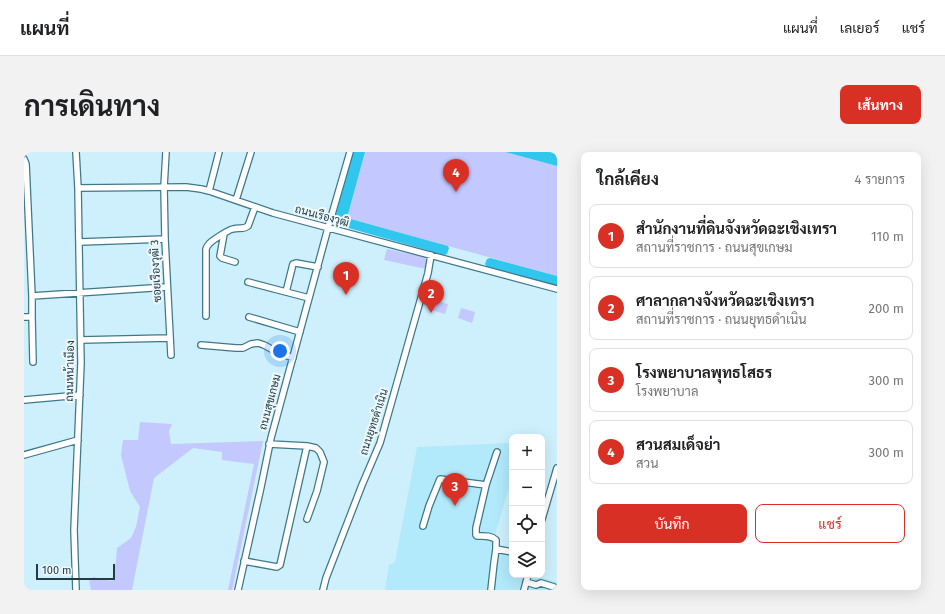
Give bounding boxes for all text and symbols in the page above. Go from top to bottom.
text: แผนที่ [20,17,69,40]
text: แผนที่ [783,20,818,37]
text: เลเยอร์ [840,20,880,37]
text: แชร์ [902,20,925,37]
button: เส้นทาง [840,85,921,124]
text: การเดินทาง [24,90,160,123]
pin: 4 [443,159,469,192]
text: ใกล้เคียง [597,169,659,190]
text: 4 รายการ [855,172,905,187]
street label: ถนนเรืองวุฒิ [293,202,351,231]
text: สำนักงานที่ดินจังหวัดฉะเชิงเทรา [636,220,837,238]
text: 1 [608,229,614,244]
text: 110 m [871,229,904,244]
street label: ซอยเรืองวุฒิ 3 [147,239,166,303]
text: สถานที่ราชการ · ถนนสุขเกษม [636,240,792,255]
pin: 1 [333,262,359,295]
pin: 2 [418,280,444,313]
text: ศาลากลางจังหวัดฉะเชิงเทรา [636,292,814,310]
text: 2 [608,301,614,316]
text: 200 m [868,301,904,316]
text: สถานที่ราชการ · ถนนยุทธดำเนิน [636,312,807,327]
street label: ถนนหน้าเมือง [62,340,77,402]
your location [270,341,290,361]
text: โรงพยาบาลพุทธโสธร [636,364,772,382]
street label: ถนนสุขเกษม [256,373,286,432]
text: 3 [608,373,614,388]
text: 300 m [868,373,904,388]
text: โรงพยาบาล [636,384,698,399]
street label: ถนนยุทธดำเนิน [356,387,393,458]
map controls [509,434,545,578]
button: + [509,434,545,470]
text: สวนสมเด็จย่า [636,436,720,454]
text: 4 [607,445,615,460]
text: 300 m [868,445,904,460]
text: สวน [636,456,658,471]
button: − [509,470,545,506]
pin: 3 [442,473,468,506]
button: บันทึก [597,504,747,543]
button: แชร์ [755,504,905,543]
button: locate [509,506,545,542]
button: layers [509,542,545,578]
scale bar [36,562,115,581]
text: 100 m [42,564,71,577]

